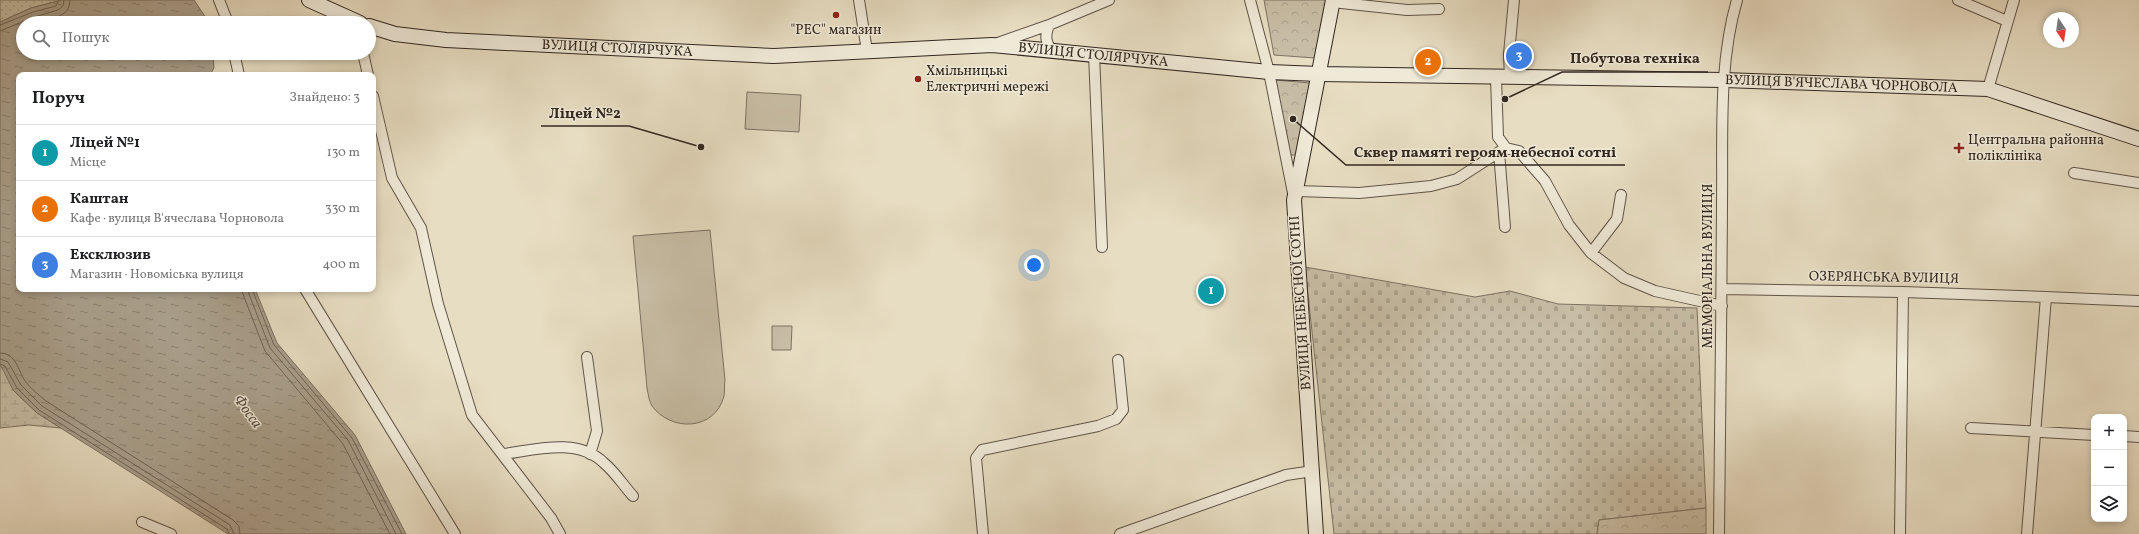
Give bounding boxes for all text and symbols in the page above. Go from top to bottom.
marker: "РЕС" магазин [831,10,841,20]
north arrow [2043,12,2079,48]
search box [16,16,376,60]
place label: "РЕС" магазин [791,21,882,40]
icon: search [30,27,52,49]
text: Пошук [62,28,110,49]
street label: ВУЛИЦЯ СТОЛЯРЧУКА [541,35,693,62]
street label: ВУЛИЦЯ СТОЛЯРЧУКА [1017,38,1170,72]
pin: 3 [1506,41,1532,71]
callout: Побутова техніка [1562,45,1708,72]
pin: 2 [1415,47,1441,77]
text: Побутова техніка [1570,49,1700,70]
place label: Хмільницькі Електричні мережі [926,62,1049,97]
street label: ВУЛИЦЯ В'ЯЧЕСЛАВА ЧОРНОВОЛА [1725,71,1958,97]
marker: Хмільницькі Електричні мережі [913,74,923,84]
text: Поруч [32,87,85,110]
text: Знайдено: 3 [290,89,360,107]
callout: Ліцей №2 [541,99,629,126]
text: Ліцей №2 [549,104,621,125]
place label: Центральна районна поліклініка [1968,131,2104,166]
text: Ліцей №1 [70,133,140,154]
callout: Сквер памяті героям небесної сотні [1346,138,1625,165]
marker: Центральна районна поліклініка [1953,142,1965,154]
text: Сквер памяті героям небесної сотні [1354,143,1616,164]
text: 1 [42,144,48,162]
text: 130 m [327,144,360,162]
text: Місце [70,154,106,172]
street label: МЕМОРІАЛЬНА ВУЛИЦЯ [1699,184,1718,348]
text: Каштан [70,189,129,210]
text: 2 [42,200,48,218]
text: 330 m [325,200,360,218]
text: Кафе · вулиця В'ячеслава Чорновола [70,210,284,228]
street label: ВУЛИЦЯ НЕБЕСНОЇ СОТНІ [1285,215,1317,391]
text: Ексклюзив [70,245,151,266]
your location [1024,255,1044,275]
text: 3 [42,256,48,274]
text: 400 m [323,256,360,274]
text: Магазин · Новоміська вулиця [70,266,243,284]
street label: ОЗЕРЯНСЬКА ВУЛИЦЯ [1809,267,1959,289]
pin: 1 [1198,276,1224,306]
water label: Фосса [228,391,266,433]
map controls [2091,414,2127,522]
button: + [2091,414,2127,450]
button: − [2091,450,2127,486]
button: layers [2091,486,2127,522]

